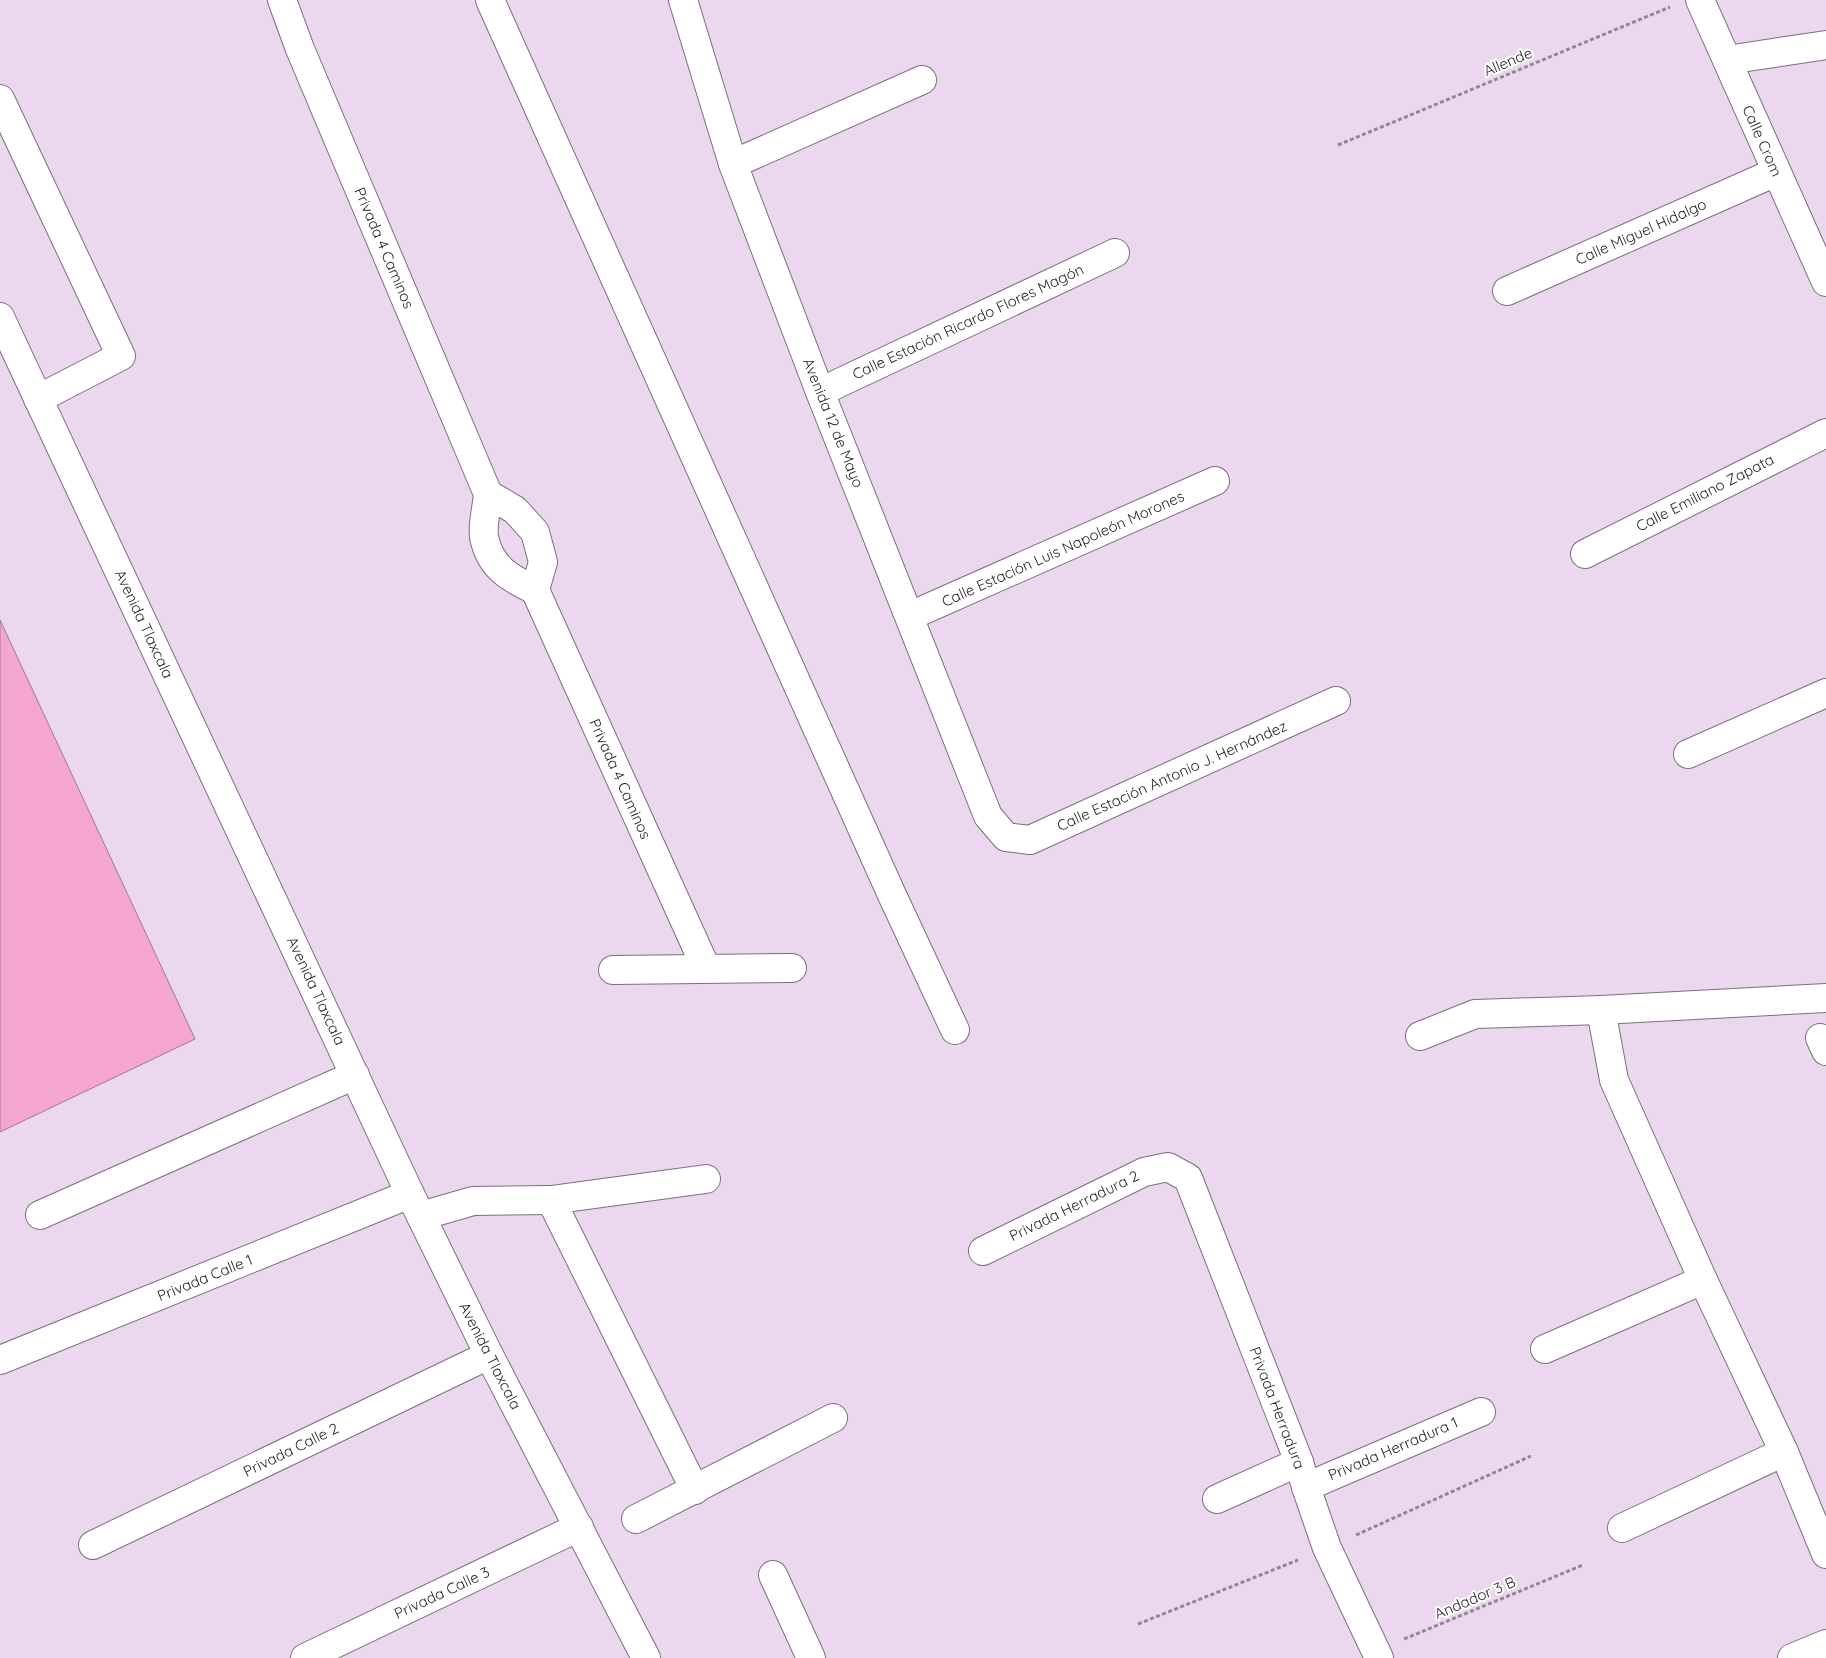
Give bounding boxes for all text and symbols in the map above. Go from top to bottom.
street label: Allende [1481,43,1535,80]
street label: Calle Crom [1738,102,1787,179]
street label: Privada 4 Caminos [350,184,419,311]
street label: Calle Miguel Hidalgo [1572,194,1709,269]
street label: Calle Estación Ricardo Flores Magón [849,259,1086,384]
street label: Avenida 12 de Mayo [799,355,868,491]
street label: Calle Emiliano Zapata [1633,450,1777,536]
street label: Calle Estación Luis Napoleón Morones [939,486,1187,611]
street label: Avenida Tlaxcala [111,566,178,681]
street label: Privada 4 Caminos [585,716,656,842]
street label: Calle Estación Antonio J. Hernández [1054,716,1290,835]
street label: Avenida Tlaxcala [283,933,350,1048]
street label: Privada Herradura 2 [1006,1166,1142,1245]
street label: Privada Calle 1 [154,1250,255,1305]
street label: Avenida Tlaxcala [455,1299,526,1413]
street label: Privada Herradura [1245,1344,1310,1472]
street label: Privada Herradura 1 [1325,1413,1461,1484]
street label: Privada Calle 2 [240,1418,342,1481]
street label: Privada Calle 3 [391,1562,493,1623]
street label: Andador 3 B [1431,1572,1518,1623]

